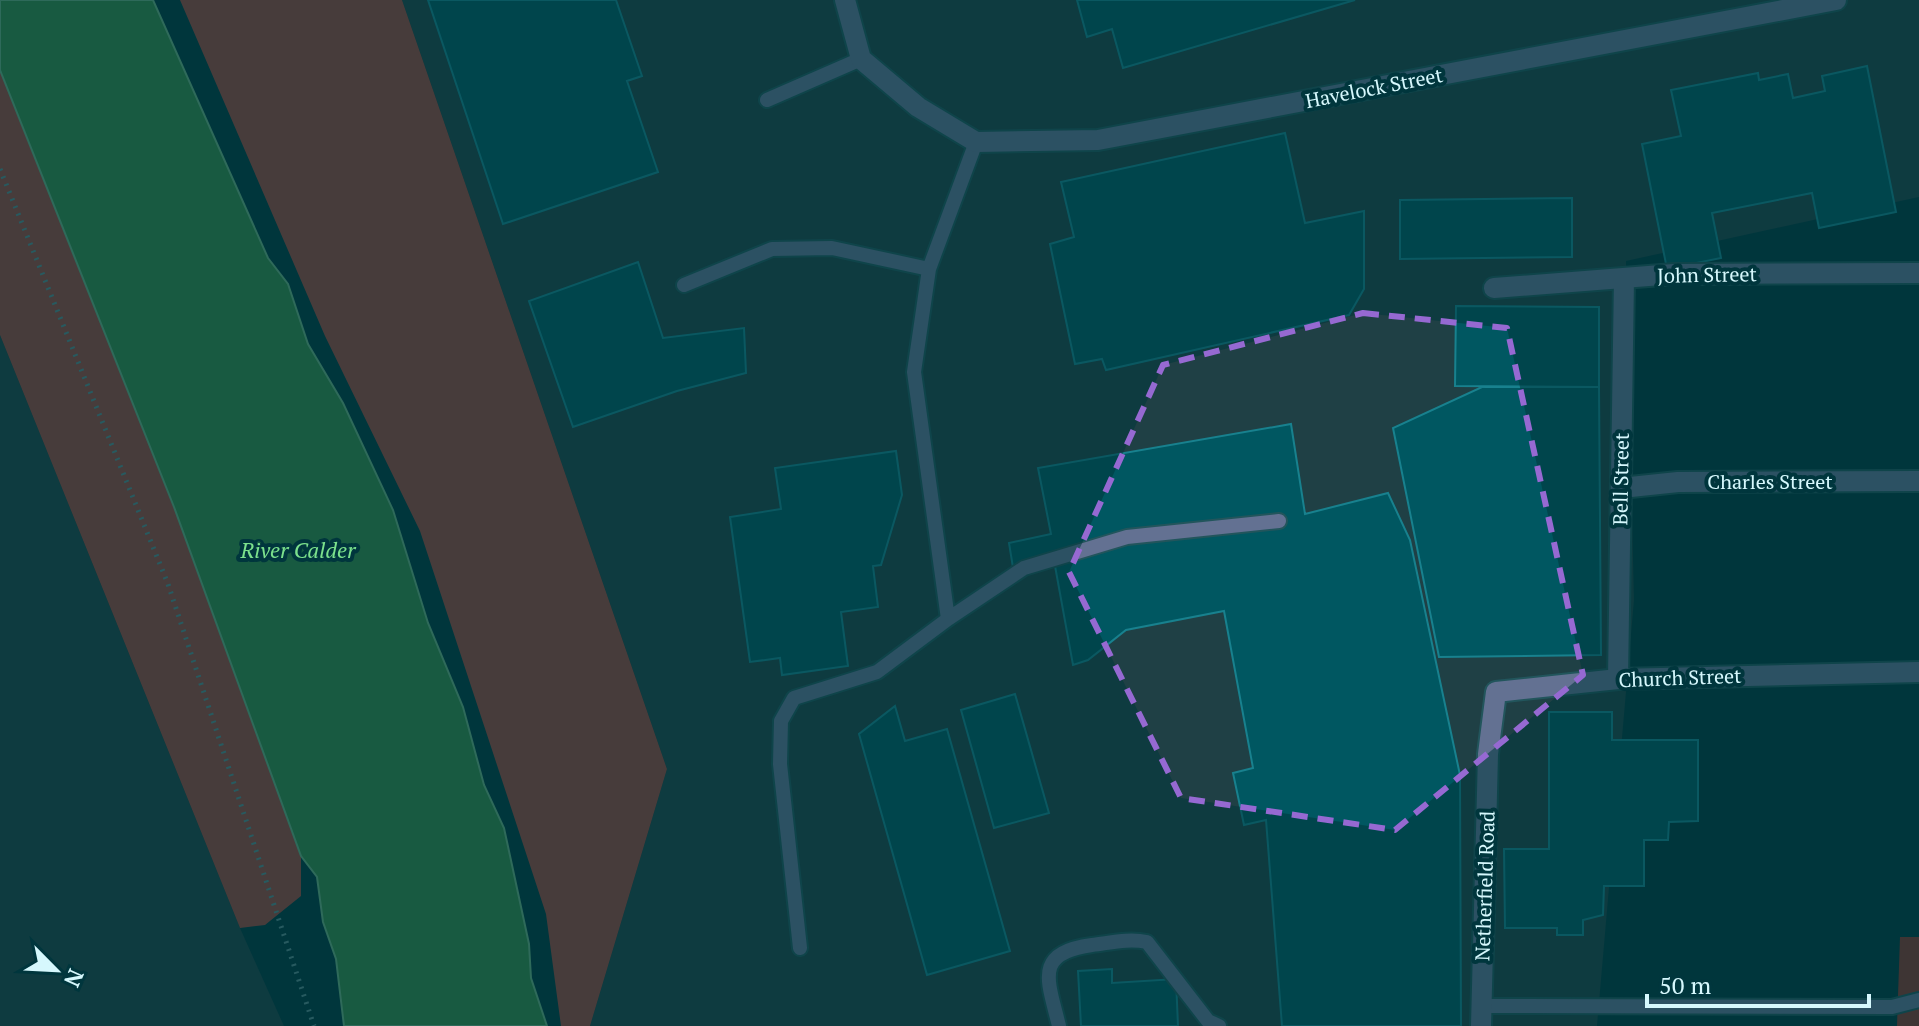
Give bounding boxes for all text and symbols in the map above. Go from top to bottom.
street label: Havelock Street [1303,61,1445,114]
street label: John Street [1657,260,1758,289]
street label: Bell Street [1606,432,1635,526]
street label: Charles Street [1707,468,1833,495]
water label: River Calder [240,535,357,564]
street label: Church Street [1618,662,1743,693]
street label: Netherfield Road [1468,810,1501,962]
north arrow [16,930,96,1010]
scale bar [1647,958,1869,1008]
text: N [58,965,91,992]
text: 50 m [1659,969,1711,1001]

